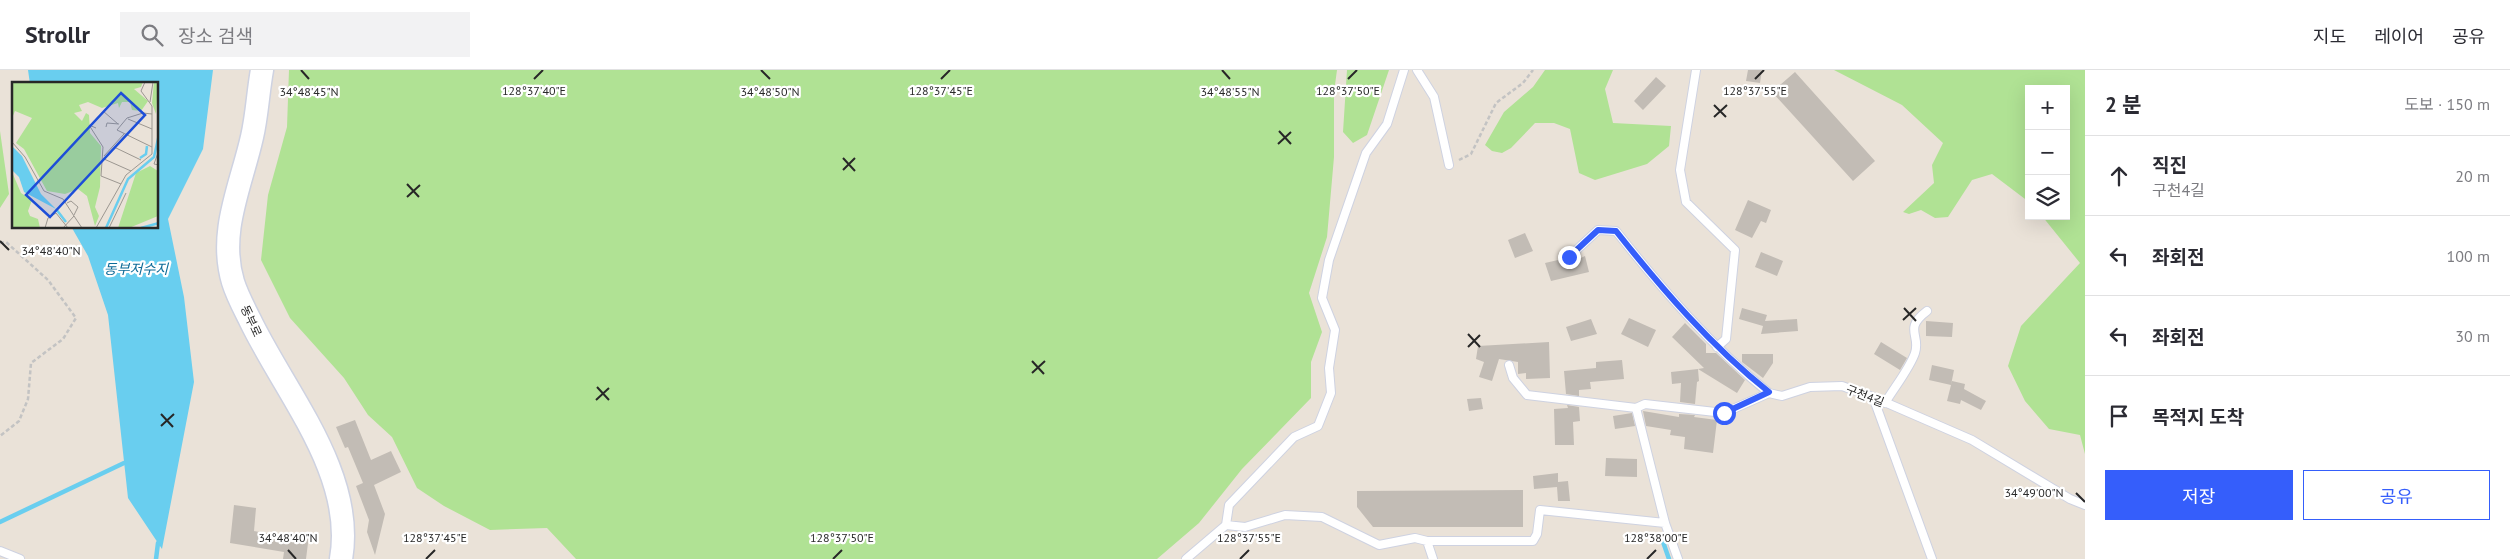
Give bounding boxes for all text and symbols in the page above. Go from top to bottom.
search box [120,12,470,57]
text: Strollr [25,19,90,50]
icon: search [138,21,166,49]
text: 장소 검색 [178,24,253,48]
text: 지도 [2313,25,2346,48]
text: 레이어 [2374,25,2424,48]
text: 공유 [2452,25,2485,48]
inset map [12,82,159,229]
text: 128°37'40"E [502,83,566,98]
text: 128°37'45"E [909,83,973,98]
text: 128°37'50"E [1316,83,1380,98]
text: 128°37'55"E [1723,83,1787,98]
text: 34°48'45"N [279,84,339,99]
text: 34°48'50"N [740,84,800,99]
text: 34°48'55"N [1200,84,1260,99]
map controls [2025,85,2070,220]
button: + [2025,85,2070,130]
text: 2 분 [2105,91,2142,118]
text: 도보 · 150 m [2404,94,2490,114]
button: − [2025,130,2070,175]
text: 직진 [2152,153,2187,177]
icon: ahead [2105,162,2133,190]
text: 20 m [2455,166,2490,186]
button: layers [2025,175,2070,220]
text: 구천4길 [2152,180,2205,200]
icon: left [2105,242,2133,270]
text: 34°48'40"N [21,243,81,258]
text: 좌회전 [2152,245,2204,269]
route end [1558,246,1581,269]
text: 100 m [2447,246,2490,266]
water label: 동부저수지 [104,260,169,278]
street label: 동부로 [238,303,265,339]
icon: left [2105,322,2133,350]
text: 좌회전 [2152,325,2204,349]
text: 30 m [2455,326,2490,346]
street label: 구천4길 [1844,381,1886,410]
route start [1713,402,1736,425]
icon: arrive [2105,402,2133,430]
text: 목적지 도착 [2152,405,2244,429]
button: 저장 [2105,470,2293,520]
button: 공유 [2303,470,2490,520]
text: 34°49'00"N [2004,485,2064,500]
text: 34°48'40"N [258,530,318,545]
text: 128°37'45"E [403,530,467,545]
text: 128°37'50"E [810,530,874,545]
text: 128°37'55"E [1217,530,1281,545]
text: 128°38'00"E [1624,530,1688,545]

